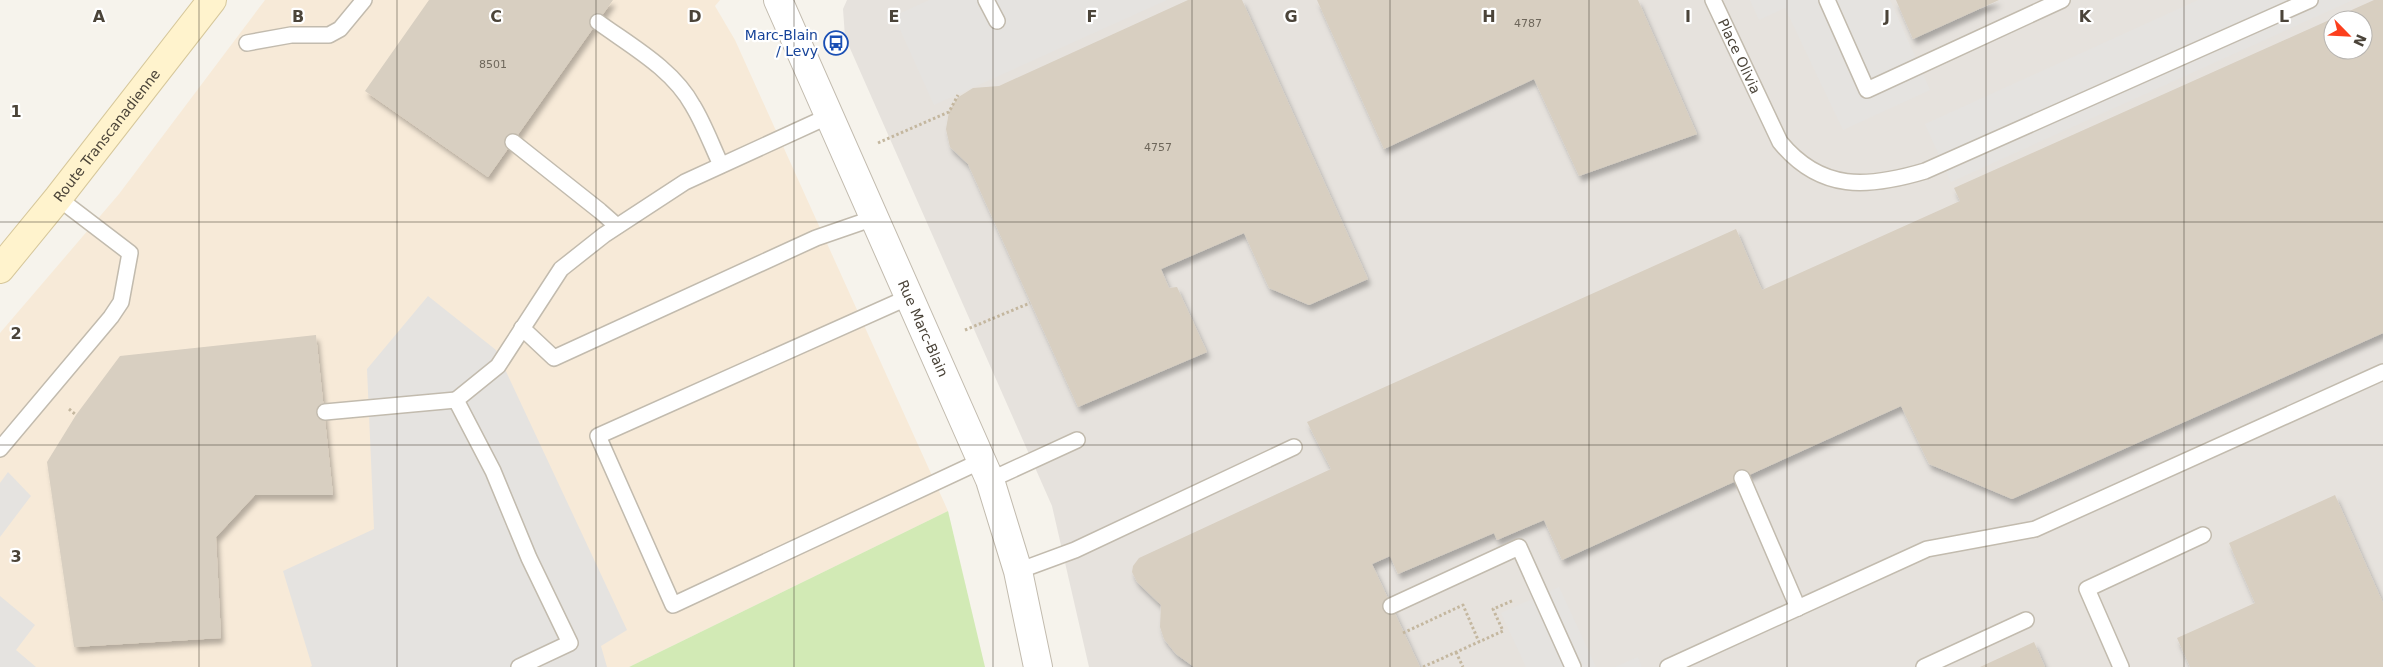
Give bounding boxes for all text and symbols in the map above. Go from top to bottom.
text: A [93,7,106,26]
text: B [292,7,304,26]
text: C [490,7,502,26]
text: D [688,7,702,26]
text: E [889,7,899,26]
text: F [1087,7,1097,26]
text: G [1284,7,1298,26]
text: H [1482,7,1496,26]
text: I [1685,7,1691,26]
text: J [1883,7,1890,26]
text: K [2079,7,2092,26]
text: L [2279,7,2289,26]
north arrow [2323,10,2373,60]
street label: Place Olivia [1715,16,1764,96]
house number: 4787 [1514,17,1542,30]
place label: Marc-Blain / Levy [745,27,818,59]
bus stop icon: Marc-Blain / Levy [823,30,849,56]
text: N [2350,32,2370,49]
house number: 8501 [479,58,507,71]
street label: Route Transcanadienne [50,66,163,205]
text: 1 [10,102,22,121]
house number: 4757 [1144,141,1172,154]
street label: Rue Marc-Blain [895,277,951,379]
text: 2 [10,324,22,343]
text: 3 [10,547,22,566]

